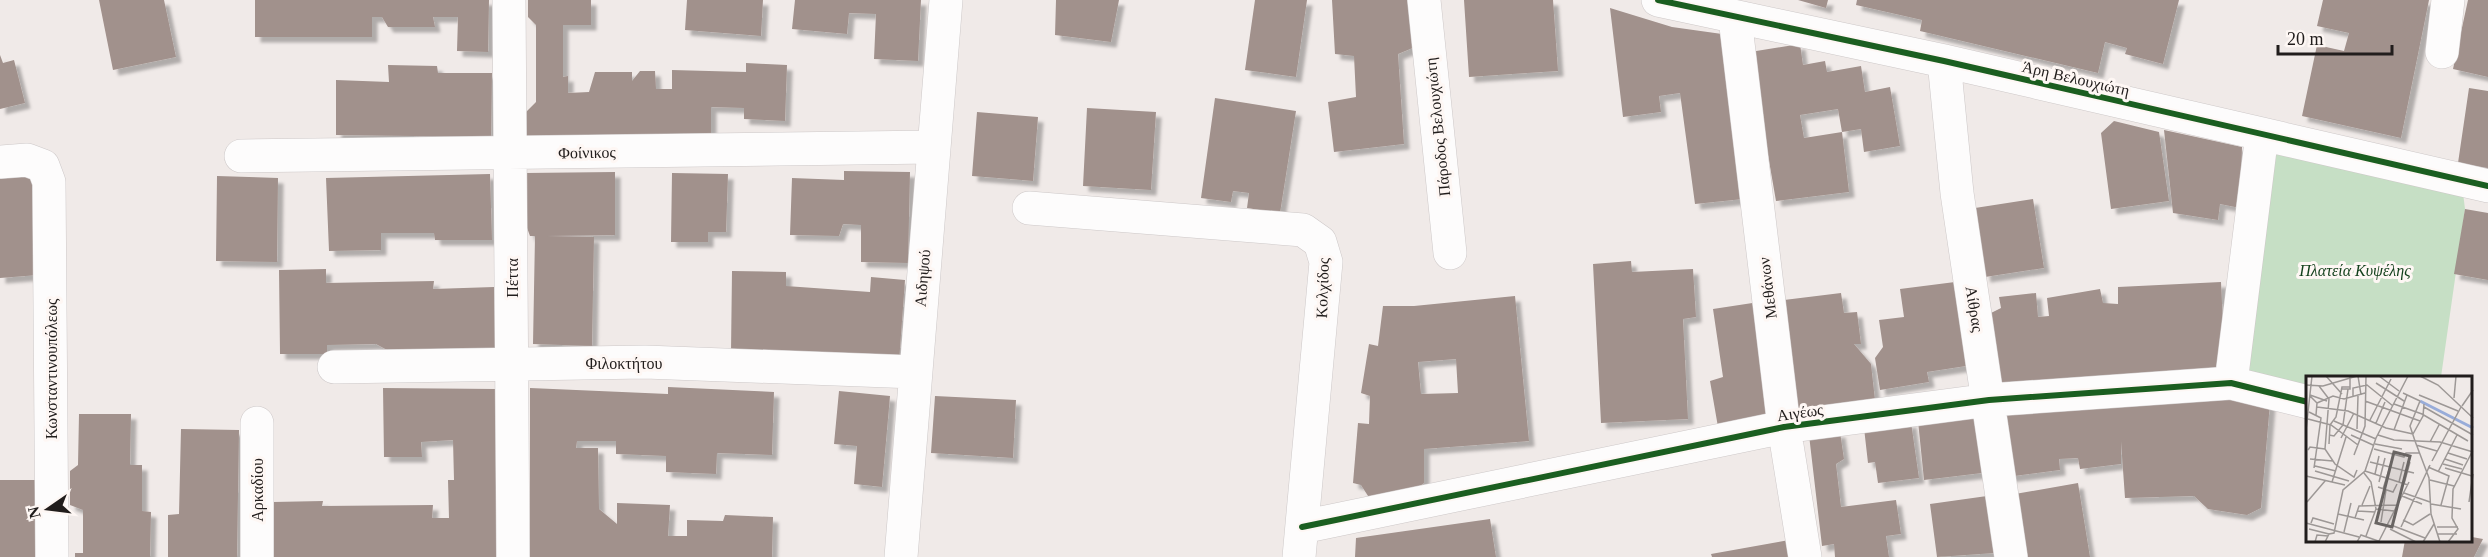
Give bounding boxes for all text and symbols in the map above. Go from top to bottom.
scale bar [2278,18,2392,56]
text: 20 m [2287,29,2324,49]
street label: Πάροδος Βελουχιώτη [1422,57,1454,197]
street label: Άρη Βελουχιώτη [2020,58,2131,100]
street label: Φοίνικος [558,143,617,162]
street label: Αιδηψού [912,248,934,308]
street label: Μεθάνων [1755,256,1780,320]
street label: Κολχίδος [1313,257,1333,319]
street label: Πέττα [504,258,521,298]
park label: Πλατεία Κυψέλης [2298,262,2411,280]
street label: Αίθρας [1962,285,1987,334]
street label: Κωνσταντινουπόλεως [43,298,60,439]
street label: Φιλοκτήτου [586,355,663,373]
inset map [2306,376,2473,542]
street label: Αιγέως [1776,401,1825,425]
street label: Αρκαδίου [249,458,267,522]
north arrow [18,479,78,539]
text: N [24,504,44,520]

